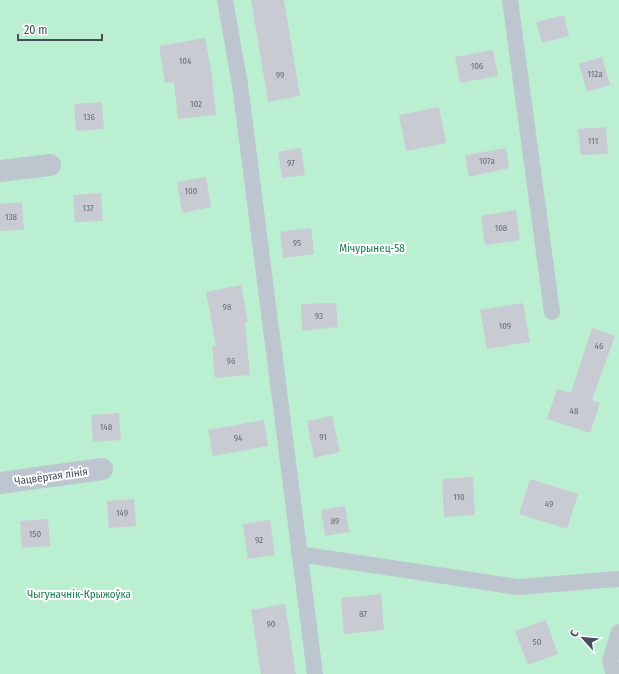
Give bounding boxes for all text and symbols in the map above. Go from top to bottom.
scale bar [18,16,102,42]
text: 20 m [24,23,48,37]
house number: 104 [179,56,192,66]
house number: 106 [471,61,484,71]
house number: 112а [587,69,603,79]
house number: 99 [276,70,284,80]
house number: 102 [190,99,202,109]
house number: 136 [83,112,96,122]
house number: 111 [588,136,598,146]
house number: 107а [479,156,495,166]
house number: 97 [287,158,295,168]
house number: 100 [185,186,198,196]
house number: 137 [82,203,94,213]
house number: 138 [5,212,18,222]
house number: 108 [495,223,508,233]
house number: 95 [293,238,301,248]
park label: Мічурынец-58 [339,242,405,255]
house number: 98 [223,302,232,312]
house number: 93 [315,311,323,321]
house number: 109 [499,321,511,331]
house number: 46 [595,341,604,351]
house number: 96 [227,356,236,366]
house number: 48 [570,406,579,416]
house number: 148 [100,422,113,432]
house number: 91 [319,432,327,442]
house number: 94 [234,433,243,443]
street label: Чацвёртая лінія [14,465,89,488]
house number: 110 [453,492,465,502]
house number: 49 [545,499,553,509]
house number: 149 [116,508,128,518]
house number: 89 [331,516,339,526]
house number: 150 [29,529,41,539]
house number: 92 [255,535,263,545]
park label: Чыгуначнік-Крыжоўка [27,588,131,601]
house number: 87 [359,609,367,619]
north arrow [563,618,603,658]
house number: 90 [266,619,276,629]
text: С [567,628,582,639]
house number: 50 [533,637,542,647]

